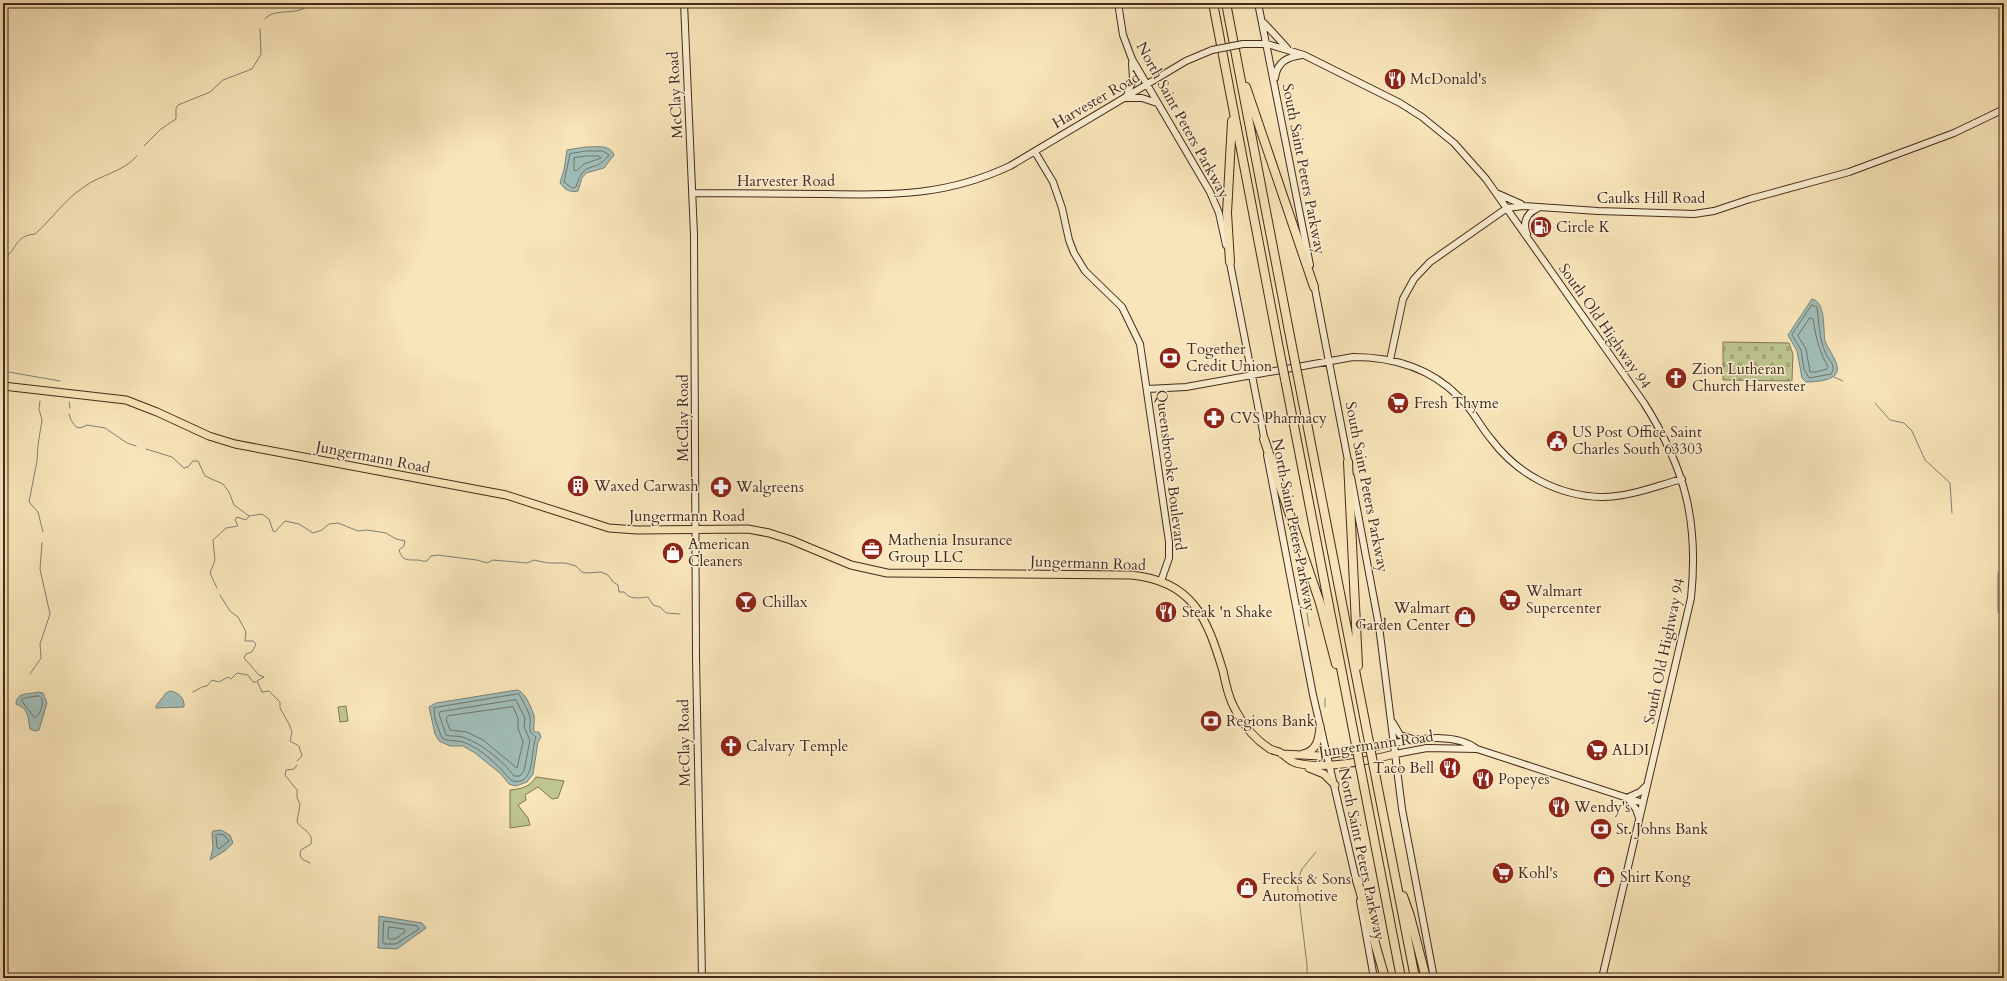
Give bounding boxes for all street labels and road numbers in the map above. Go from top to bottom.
street label: North Saint Peters Parkway [1132,38,1234,202]
street label: McClay Road [663,51,687,139]
street label: Harvester Road [1049,67,1143,133]
street label: South Saint Peters Parkway [1278,82,1330,256]
street label: Harvester Road [737,171,835,191]
street label: Caulks Hill Road [1597,188,1705,208]
street label: South Old Highway 94 [1554,259,1656,393]
street label: McClay Road [673,374,693,462]
street label: Queensbrooke Boulevard [1151,389,1191,551]
street label: South Saint Peters Parkway [1341,400,1393,574]
street label: Jungermann Road [312,436,432,478]
street label: North Saint Peters Parkway [1267,437,1321,613]
street label: Jungermann Road [627,506,745,526]
street label: Jungermann Road [1028,551,1146,575]
street label: South Old Highway 94 [1639,576,1689,726]
street label: McClay Road [673,699,695,787]
street label: Jungermann Road [1315,726,1435,762]
street label: North Saint Peters Parkway [1334,766,1390,942]

